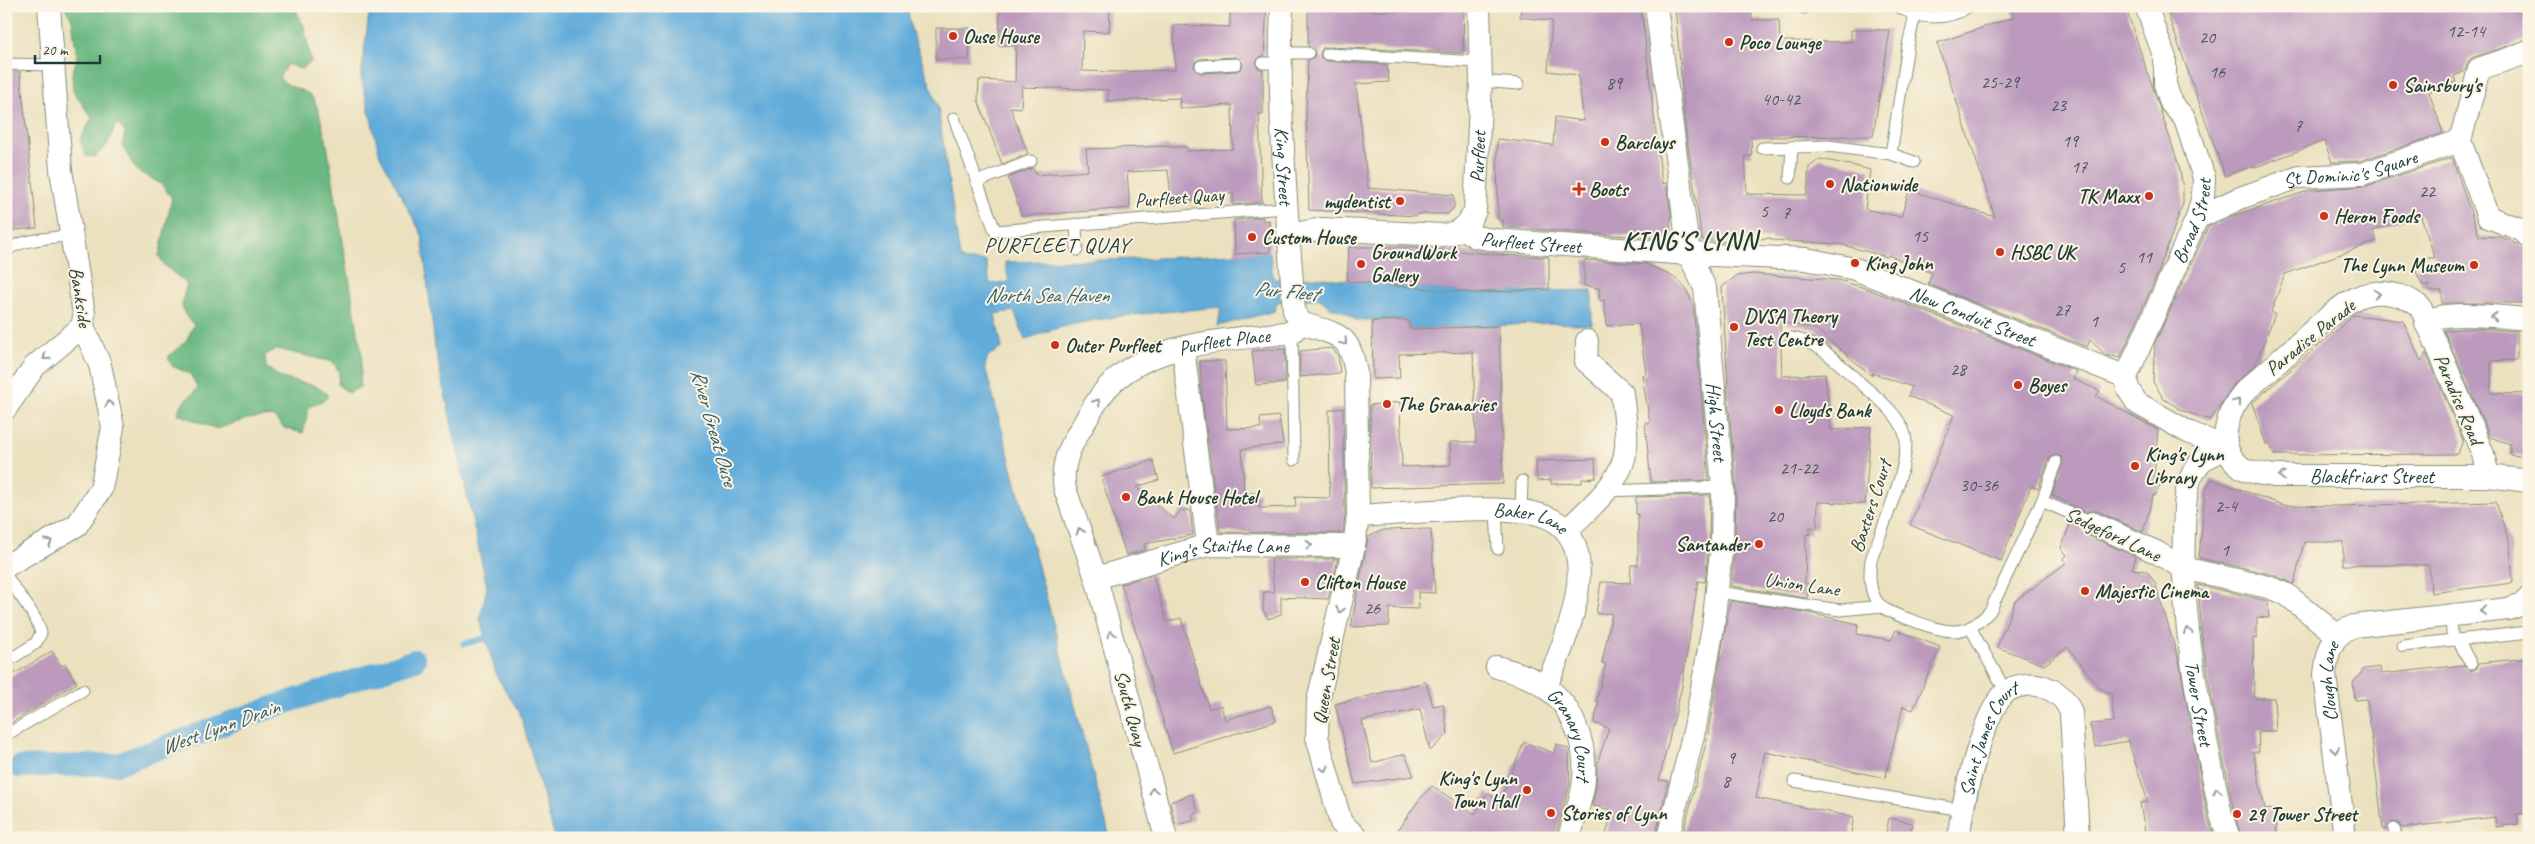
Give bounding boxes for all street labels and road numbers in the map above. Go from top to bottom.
street label: King Street [1269,126,1298,208]
street label: Purfleet [1464,128,1492,184]
street label: St Dominic's Square [2280,144,2422,195]
street label: Broad Street [2166,176,2217,268]
street label: Purfleet Quay [1134,182,1227,213]
street label: Purfleet Street [1479,226,1584,259]
street label: Bankside [63,265,98,330]
street label: New Conduit Street [1906,280,2041,354]
street label: Paradise Parade [2260,293,2361,381]
street label: Purfleet Place [1176,323,1273,361]
street label: Paradise Road [2428,350,2490,451]
street label: High Street [1701,381,1733,465]
street label: Baxters Court [1844,454,1898,556]
street label: Blackfriars Street [2310,464,2436,489]
street label: Baker Lane [1493,497,1575,540]
street label: Sedgeford Lane [2061,501,2166,568]
street label: King's Staithe Lane [1155,532,1290,572]
street label: Union Lane [1763,567,1843,602]
street label: Queen Street [1307,634,1347,726]
street label: Clough Lane [2313,635,2345,723]
street label: Tower Street [2179,659,2219,751]
street label: South Quay [1108,668,1153,751]
street label: Saint James Court [1954,674,2024,799]
street label: Granary Court [1542,682,1597,785]

